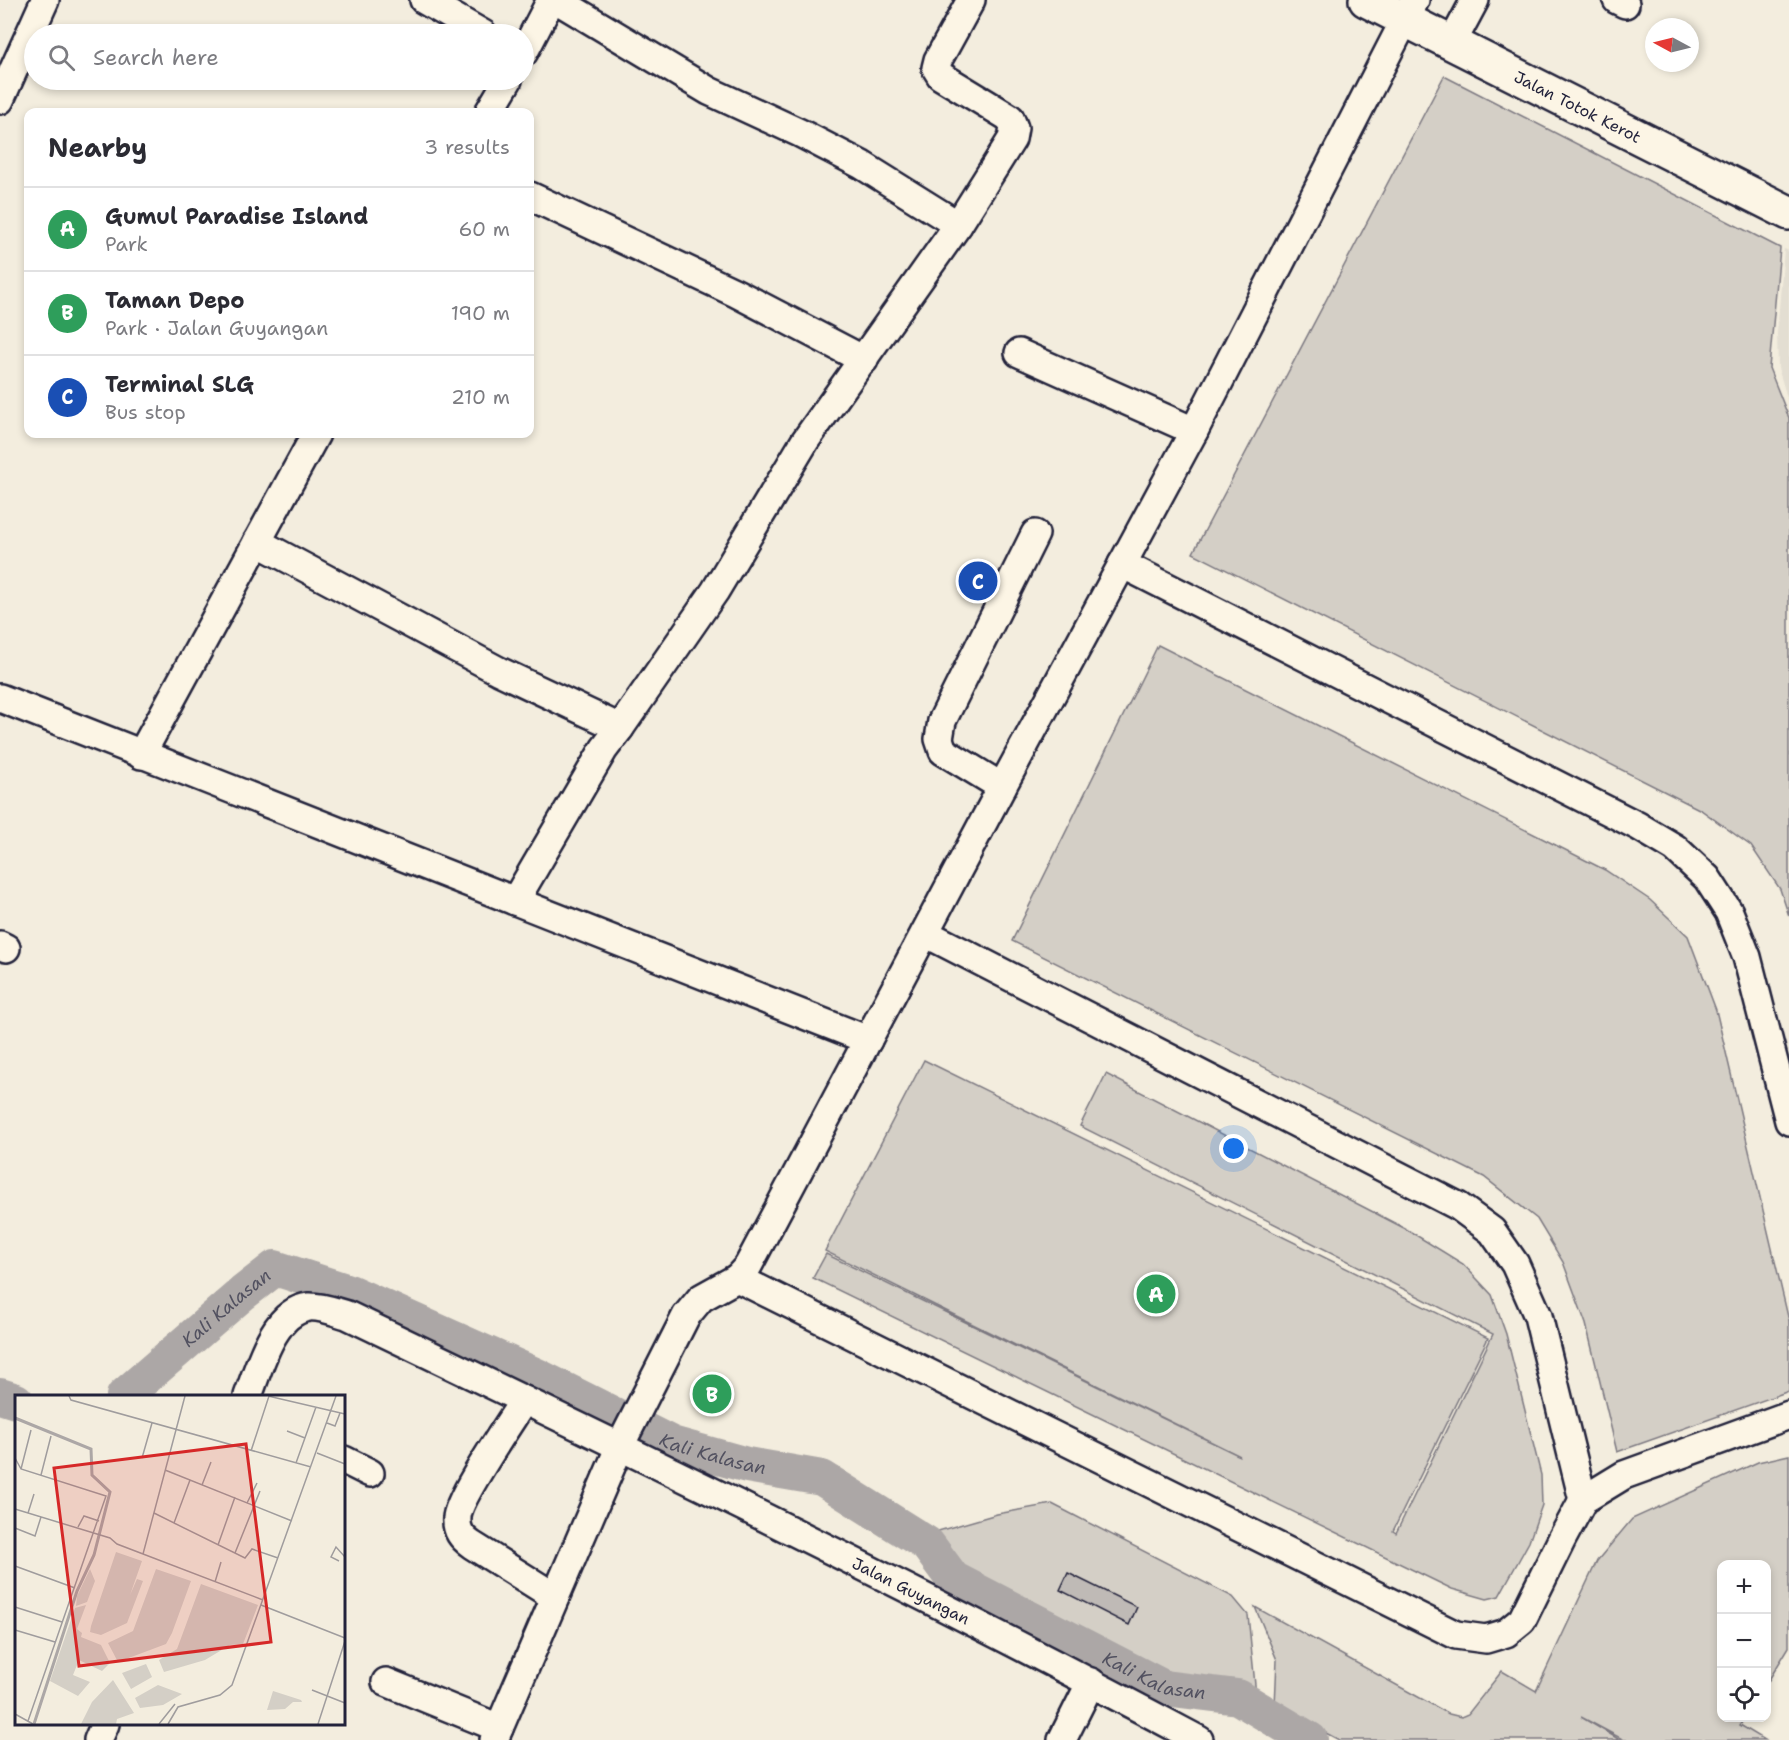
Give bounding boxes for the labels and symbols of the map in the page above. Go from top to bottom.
north arrow [1645,18,1699,72]
street label: Jalan Totok Kerot [1510,66,1644,148]
pin: C [958,558,998,604]
your location [1219,1134,1248,1163]
water label: Kali Kalasan [177,1264,276,1353]
pin: A [1136,1272,1176,1316]
pin: B [692,1372,732,1416]
inset map [15,1395,345,1725]
water label: Kali Kalasan [655,1428,768,1480]
street label: Jalan Guyangan [849,1553,973,1630]
water label: Kali Kalasan [1098,1646,1207,1705]

